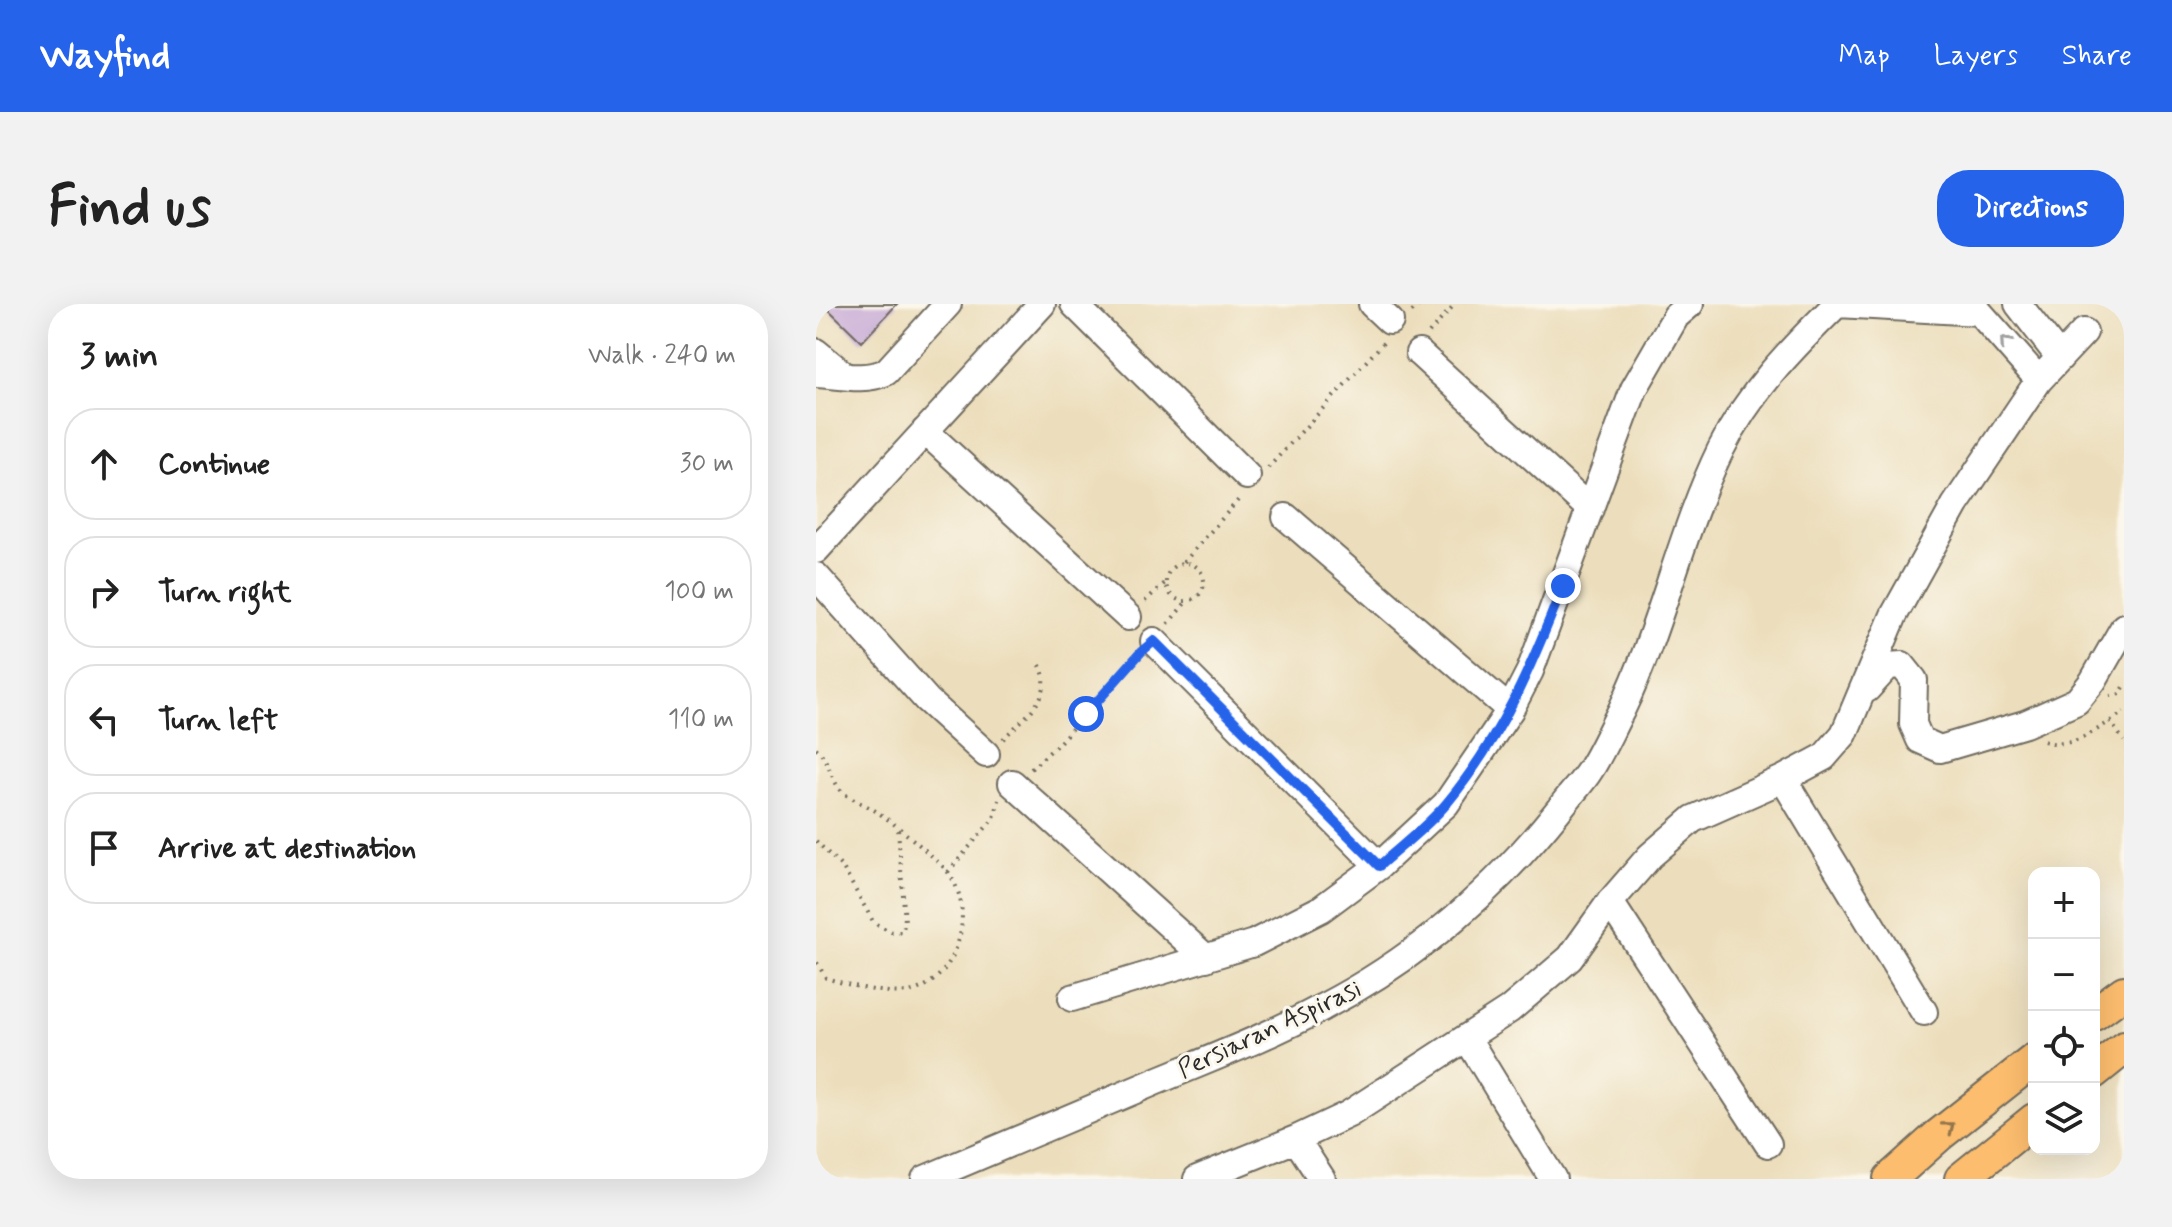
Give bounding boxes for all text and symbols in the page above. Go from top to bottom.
text: Wayfind [40,32,170,81]
text: Map [1839,38,1890,75]
text: Layers [1934,38,2018,75]
text: Share [2062,38,2132,75]
button: Directions [1937,170,2124,247]
text: Find us [48,172,211,245]
text: 3 min [80,334,158,379]
one-way arrow [2001,336,2015,351]
text: Walk · 240 m [588,339,736,373]
icon: ahead [82,442,126,486]
text: Continue [158,445,270,484]
text: 30 m [680,447,734,481]
route end [1545,568,1581,604]
icon: right [82,570,126,614]
text: Turn right [158,573,291,612]
text: 100 m [664,575,734,609]
route start [1068,696,1104,732]
icon: left [82,698,126,742]
text: Turn left [158,701,278,740]
text: 110 m [668,703,734,737]
icon: arrive [82,826,126,870]
text: Arrive at destination [158,829,416,868]
map controls [2028,867,2100,1155]
button: + [2028,867,2100,939]
button: − [2028,939,2100,1011]
street label: Persiaran Aspirasi [1173,972,1367,1087]
button: locate [2028,1011,2100,1083]
button: layers [2028,1083,2100,1155]
one-way arrow [1940,1122,1954,1137]

